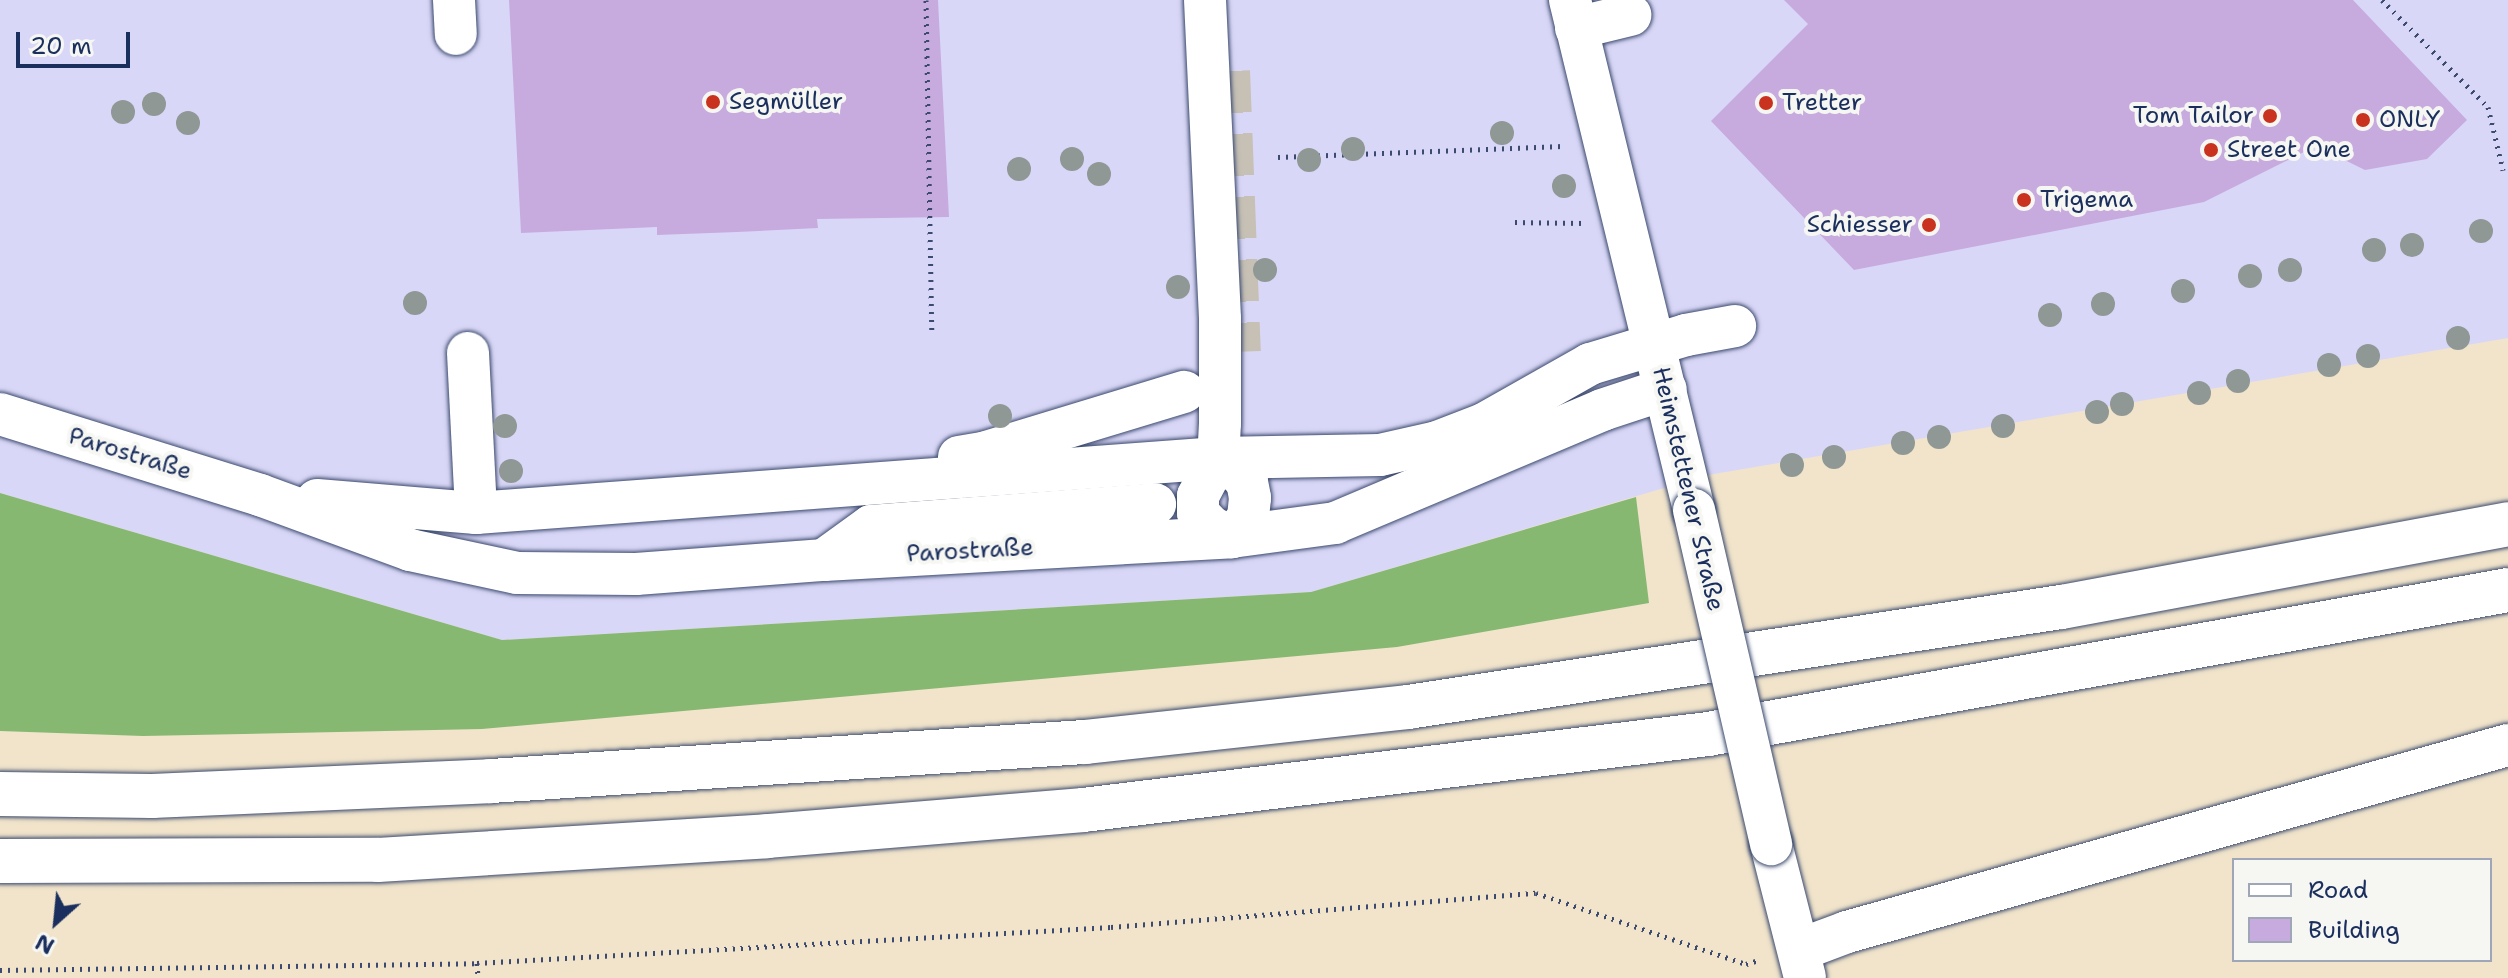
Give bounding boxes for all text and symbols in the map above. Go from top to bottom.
scale bar [20,16,134,66]
text: 20 m [30,30,92,62]
place label: Segmüller [729,88,843,116]
place label: Tretter [1782,89,1862,117]
marker: Segmüller [704,93,722,111]
marker: Tretter [1757,94,1775,112]
place label: Tom Tailor [2133,102,2254,130]
place label: ONLY [2379,106,2440,134]
marker: Tom Tailor [2261,107,2279,125]
marker: ONLY [2354,111,2372,129]
place label: Street One [2227,136,2351,164]
marker: Street One [2202,141,2220,159]
place label: Trigema [2040,186,2133,214]
marker: Trigema [2015,191,2033,209]
place label: Schiesser [1807,211,1913,239]
marker: Schiesser [1920,216,1938,234]
street label: Heimstettener Straße [1646,364,1730,614]
street label: Parostraße [65,422,195,486]
street label: Parostraße [906,533,1034,569]
legend [2232,858,2492,962]
text: Road [2308,874,2368,906]
north arrow [16,882,96,962]
text: Building [2308,914,2400,946]
text: N [31,927,59,961]

